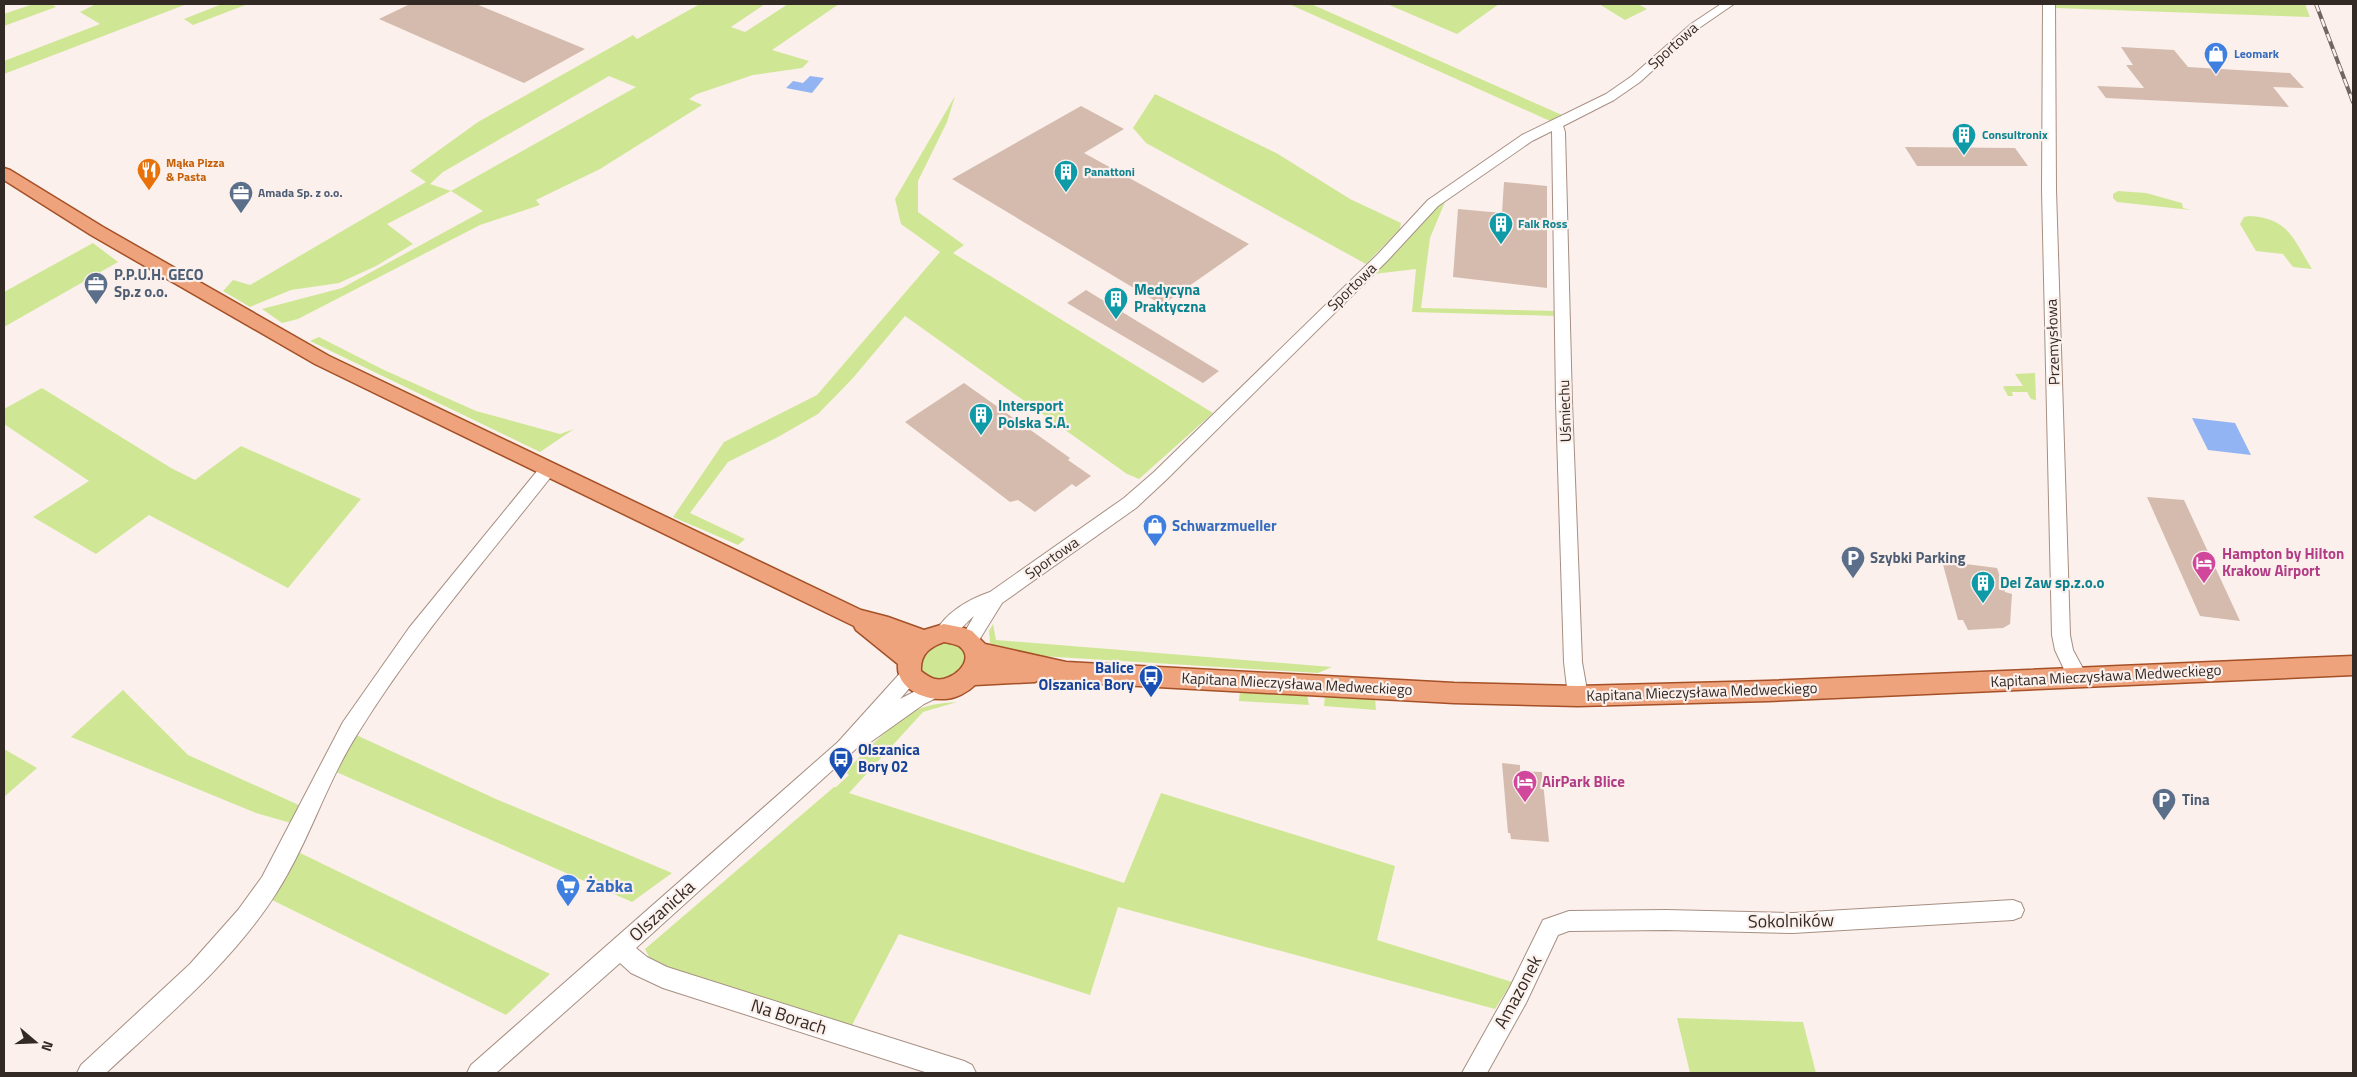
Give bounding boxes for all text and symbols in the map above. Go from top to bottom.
street label: Sportowa [1642,16,1703,75]
shop icon: Leomark [2203,41,2229,75]
place label: Leomark [2234,44,2280,63]
building icon: Consultronix [1951,122,1977,156]
place label: Consultronix [1982,125,2048,144]
place label: Mąka Pizza & Pasta [166,153,225,186]
restaurant icon: Mąka Pizza & Pasta [136,157,162,191]
building icon: Panattoni [1053,159,1079,193]
place label: Panattoni [1084,162,1135,181]
office icon: Amada Sp. z o.o. [228,180,254,214]
place label: Amada Sp. z o.o. [258,183,343,202]
building icon: Falk Ross [1488,211,1514,245]
place label: Falk Ross [1518,214,1568,233]
street label: Sportowa [1322,257,1382,316]
place label: P.P.U.H. GECO Sp.z o.o. [114,263,204,303]
office icon: P.P.U.H. GECO Sp.z o.o. [83,271,109,305]
place label: Medycyna Praktyczna [1134,278,1206,318]
building icon: Medycyna Praktyczna [1103,286,1129,320]
street label: Przemysłowa [2039,298,2066,386]
street label: Uśmiechu [1552,379,1577,443]
place label: Intersport Polska S.A. [998,394,1070,434]
building icon: Intersport Polska S.A. [968,402,994,436]
shop icon: Schwarzmueller [1142,513,1168,547]
place label: Schwarzmueller [1172,514,1277,537]
street label: Sportowa [1020,530,1084,585]
place label: Hampton by Hilton Krakow Airport [2222,542,2344,582]
parking icon: Szybki Parking [1840,545,1866,579]
place label: Szybki Parking [1870,546,1965,569]
hotel icon: Hampton by Hilton Krakow Airport [2191,550,2217,584]
building icon: Del Zaw sp.z.o.o [1970,570,1996,604]
place label: Del Zaw sp.z.o.o [2000,571,2105,594]
place label: Balice Olszanica Bory [1039,656,1134,696]
street label: Kapitana Mieczysława Medweckiego [1990,658,2222,693]
bus stop icon: Balice Olszanica Bory [1138,664,1164,698]
street label: Kapitana Mieczysława Medweckiego [1181,666,1413,701]
street label: Kapitana Mieczysława Medweckiego [1586,676,1818,707]
place label: Olszanica Bory 02 [858,738,920,778]
bus stop icon: Olszanica Bory 02 [828,746,854,780]
hotel icon: AirPark Blice [1512,769,1538,803]
place label: AirPark Blice [1542,770,1625,793]
parking icon: Tina [2151,787,2177,821]
place label: Tina [2182,788,2210,811]
place label: Żabka [586,872,633,899]
supermarket icon: Żabka [555,873,581,907]
street label: Olszanicka [623,874,701,948]
street label: Sokolników [1748,906,1835,935]
street label: Amazonek [1487,950,1548,1033]
street label: Na Borach [748,992,831,1041]
north arrow [10,1017,60,1067]
text: N [36,1038,59,1054]

